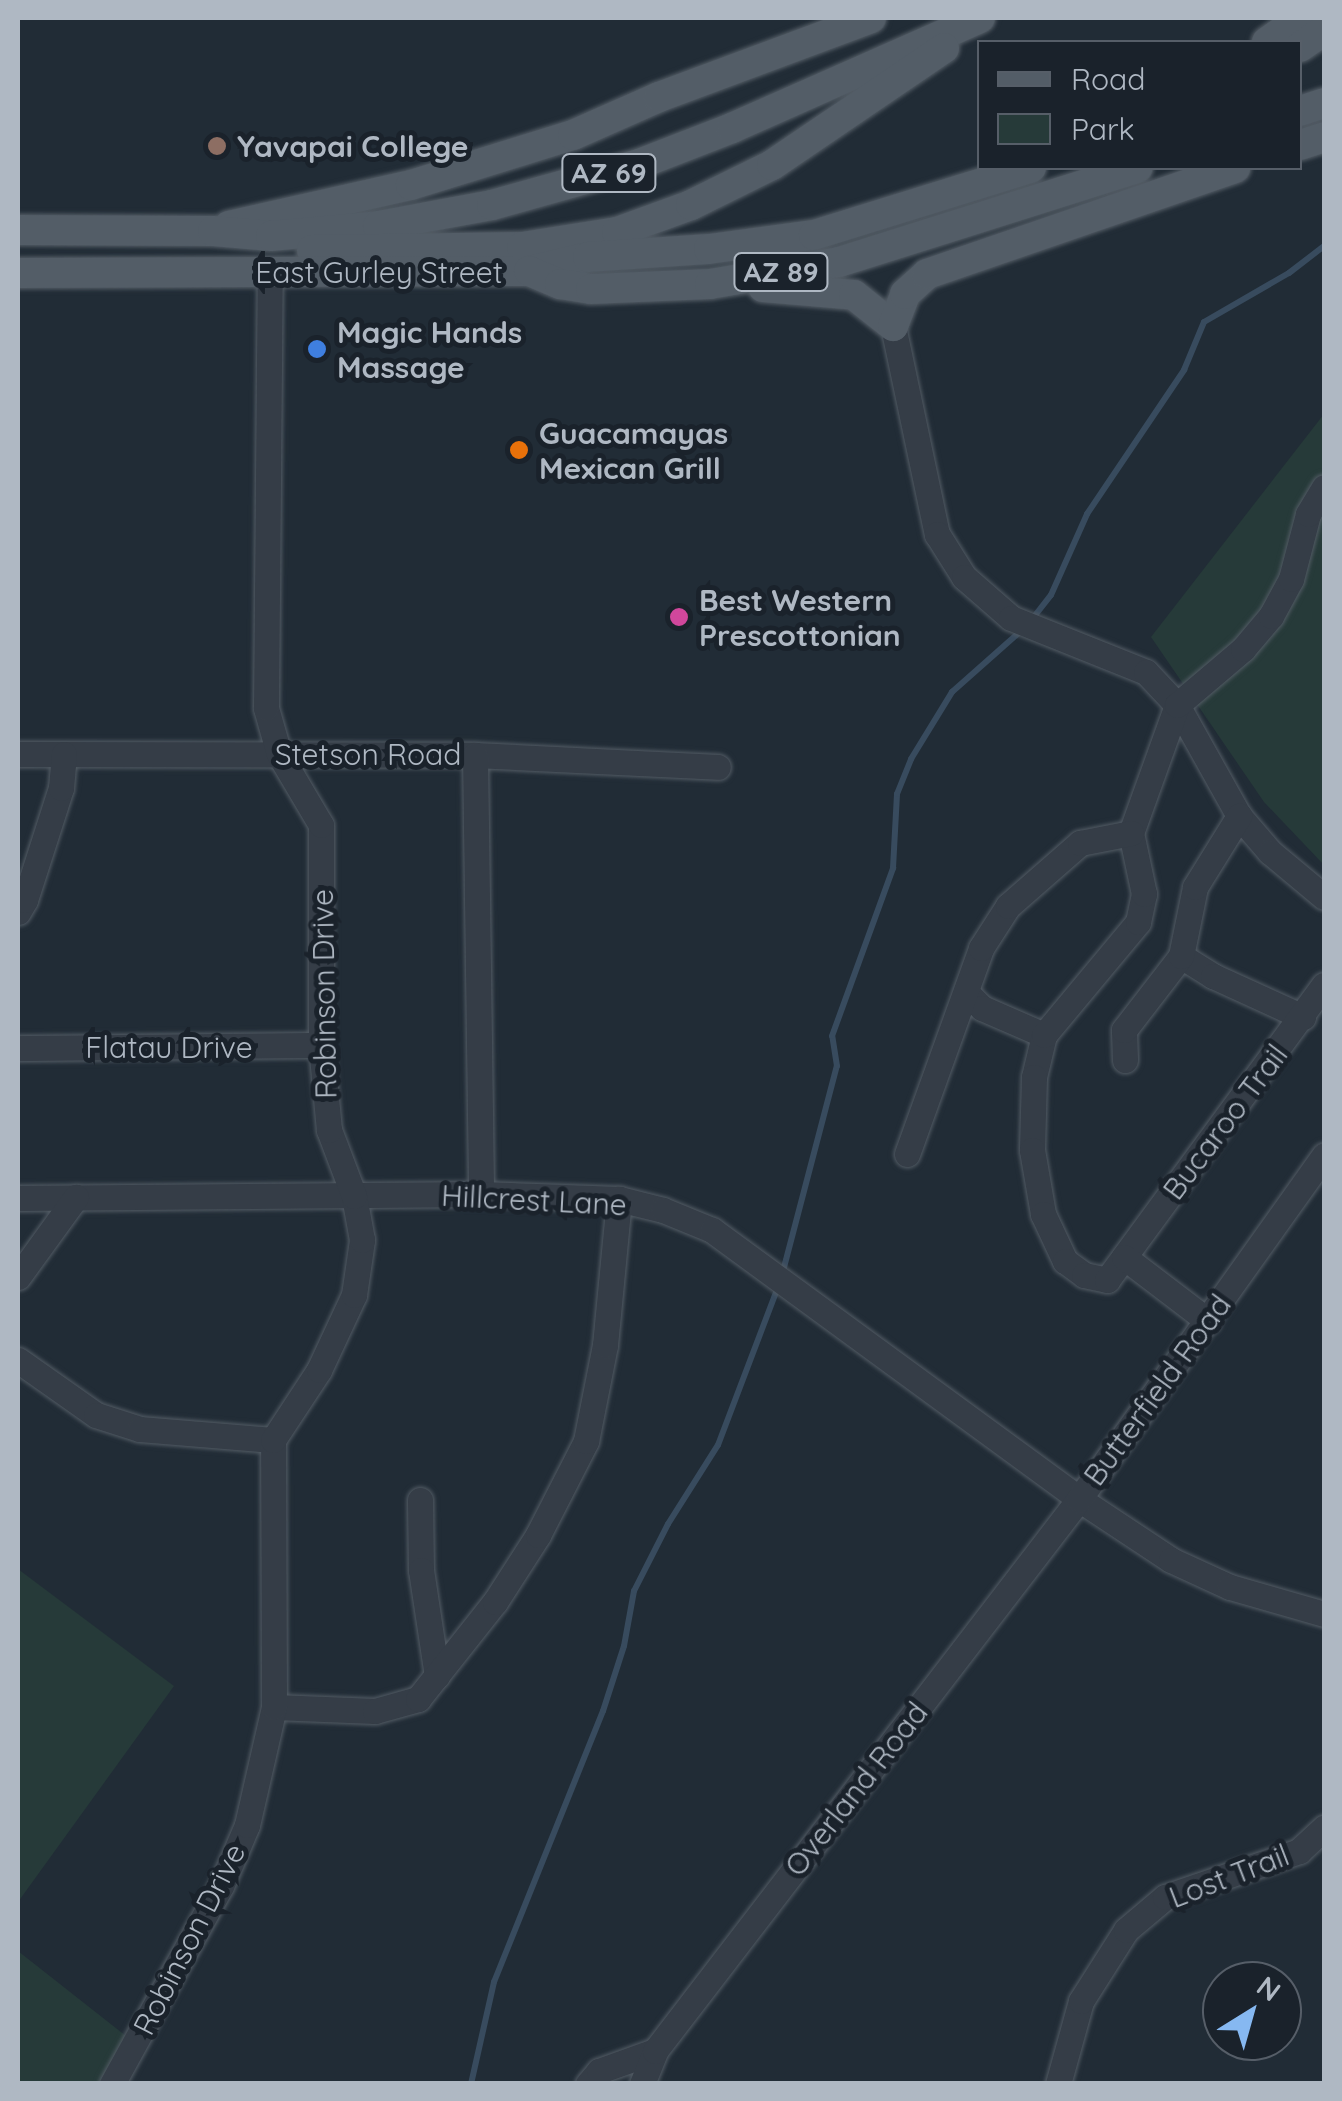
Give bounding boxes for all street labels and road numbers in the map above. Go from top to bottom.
road number: AZ 69 [559,150,659,196]
road number: AZ 89 [731,249,831,295]
street label: East Gurley Street [255,254,503,290]
street label: Stetson Road [275,736,461,772]
street label: Robinson Drive [304,889,344,1099]
street label: Flatau Drive [85,1029,253,1065]
street label: Bucaroo Trail [1155,1037,1295,1207]
street label: Hillcrest Lane [440,1177,628,1223]
street label: Butterfield Road [1076,1288,1238,1492]
street label: Overland Road [777,1695,935,1883]
street label: Robinson Drive [125,1837,253,2041]
street label: Lost Trail [1164,1837,1294,1915]

